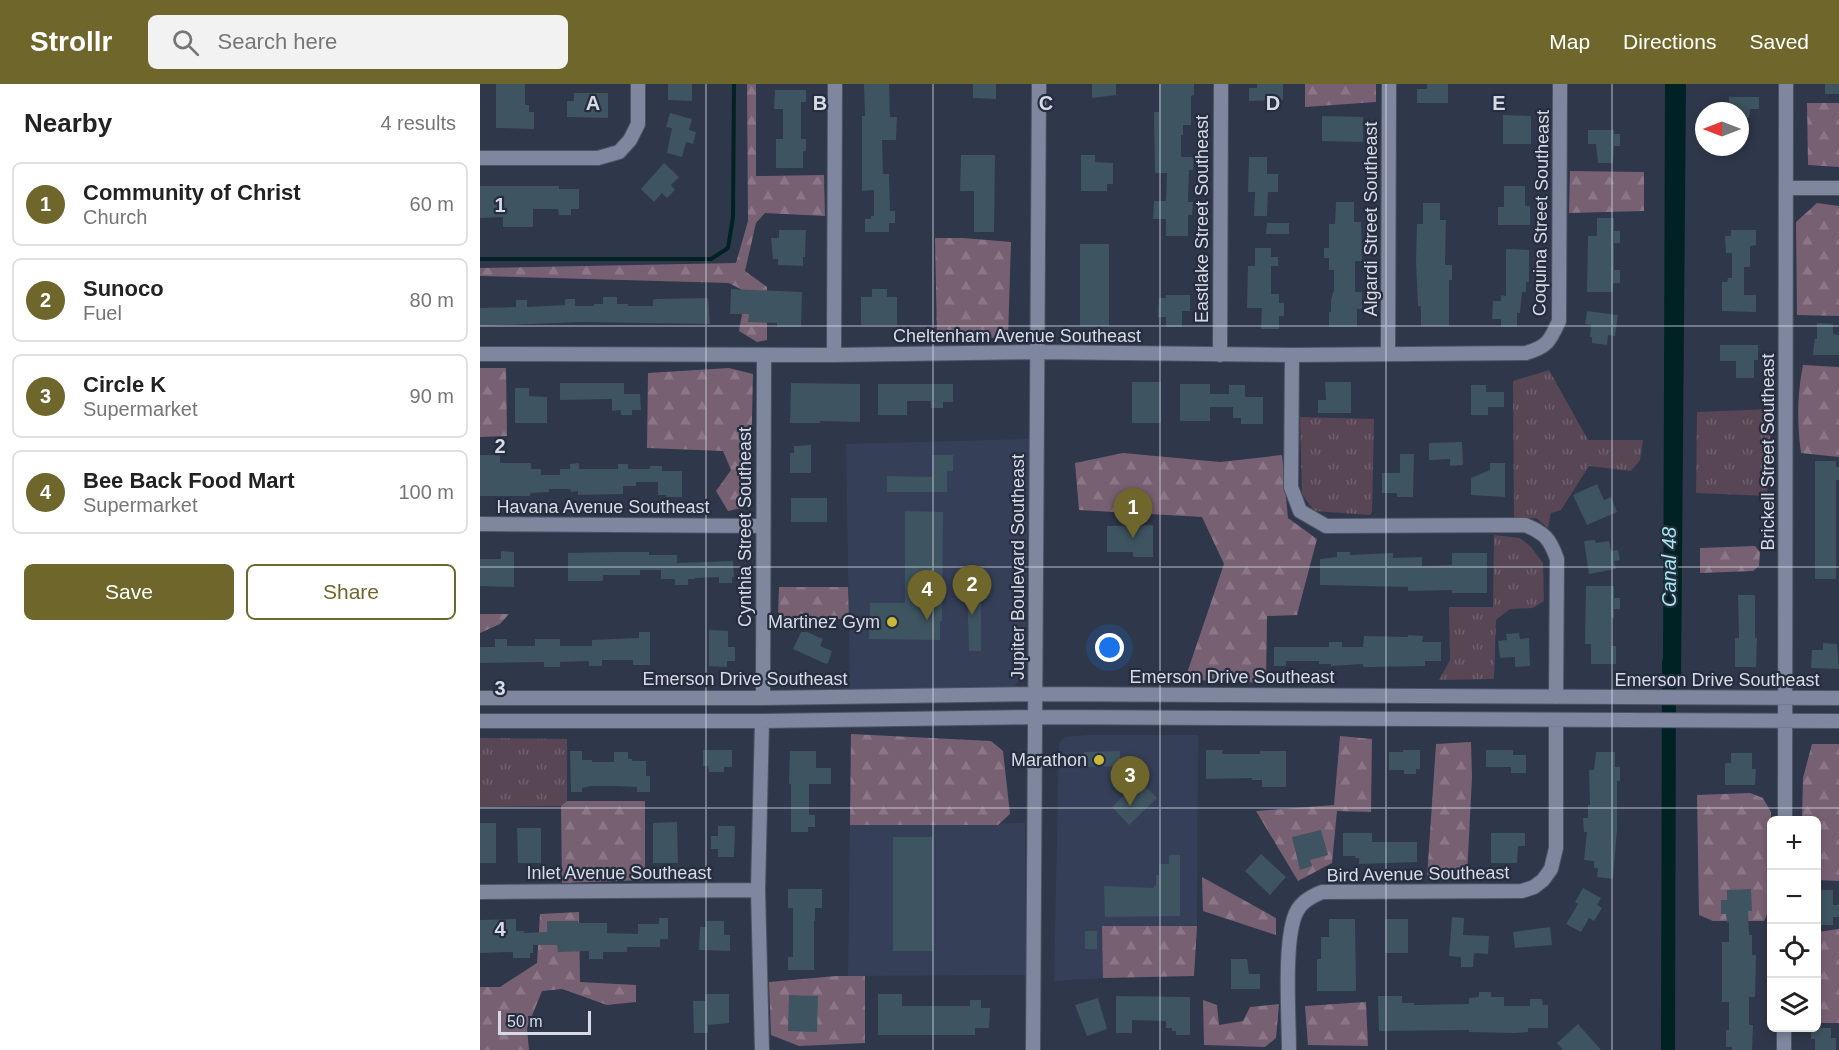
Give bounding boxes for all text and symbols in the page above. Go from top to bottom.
search box [148,15,568,69]
text: Strollr [30,26,112,57]
icon: search [169,26,202,59]
text: Search here [217,29,337,54]
text: Map [1549,30,1590,53]
text: Directions [1623,30,1716,53]
text: Saved [1749,30,1809,53]
text: A [586,92,600,114]
text: B [813,92,827,114]
text: C [1039,92,1053,114]
text: D [1266,92,1280,114]
text: E [1492,92,1506,114]
north arrow [1695,102,1749,156]
text: Nearby [24,108,112,138]
street label: Coquina Street Southeast [1529,110,1553,316]
text: 4 results [380,112,456,134]
street label: Eastlake Street Southeast [1192,115,1212,323]
street label: Algardi Street Southeast [1361,121,1381,317]
text: Community of Christ [83,180,301,205]
text: 1 [40,193,51,215]
text: 60 m [410,193,454,215]
text: 1 [494,194,506,216]
text: Church [83,206,147,228]
text: Sunoco [83,276,164,301]
text: 2 [40,289,51,311]
text: 80 m [410,289,454,311]
text: Fuel [83,302,122,324]
street label: Cheltenham Avenue Southeast [893,326,1141,346]
street label: Brickell Street Southeast [1758,353,1778,551]
text: Circle K [83,372,166,397]
text: 3 [40,385,51,407]
text: 90 m [410,385,454,407]
text: Supermarket [83,398,198,420]
street label: Cynthia Street Southeast [735,427,755,627]
text: 2 [494,435,506,457]
street label: Jupiter Boulevard Southeast [1008,454,1028,680]
text: Bee Back Food Mart [83,468,295,493]
text: 4 [40,481,51,503]
text: 100 m [398,481,454,503]
pin: 1 [1114,488,1152,538]
text: Supermarket [83,494,198,516]
street label: Havana Avenue Southeast [497,497,709,517]
water label: Canal 48 [1658,527,1680,607]
button: Save [24,564,234,620]
button: Share [246,564,456,620]
pin: 2 [952,566,992,615]
pin: 4 [908,570,946,620]
place label: Martinez Gym [768,612,880,632]
marker: Martinez Gym [885,615,899,629]
your location [1095,633,1124,662]
street label: Emerson Drive Southeast [1129,667,1335,687]
street label: Emerson Drive Southeast [642,669,848,689]
street label: Emerson Drive Southeast [1614,670,1820,690]
text: 3 [494,677,506,699]
place label: Marathon [1011,750,1087,770]
marker: Marathon [1092,753,1106,767]
pin: 3 [1110,756,1150,806]
map controls [1767,816,1821,1032]
button: + [1767,816,1821,870]
street label: Bird Avenue Southeast [1326,862,1510,886]
street label: Inlet Avenue Southeast [527,863,711,883]
button: − [1767,870,1821,924]
text: 4 [494,918,506,940]
button: locate [1767,924,1821,978]
button: layers [1767,978,1821,1032]
scale bar [498,1008,591,1036]
text: 50 m [507,1013,543,1030]

